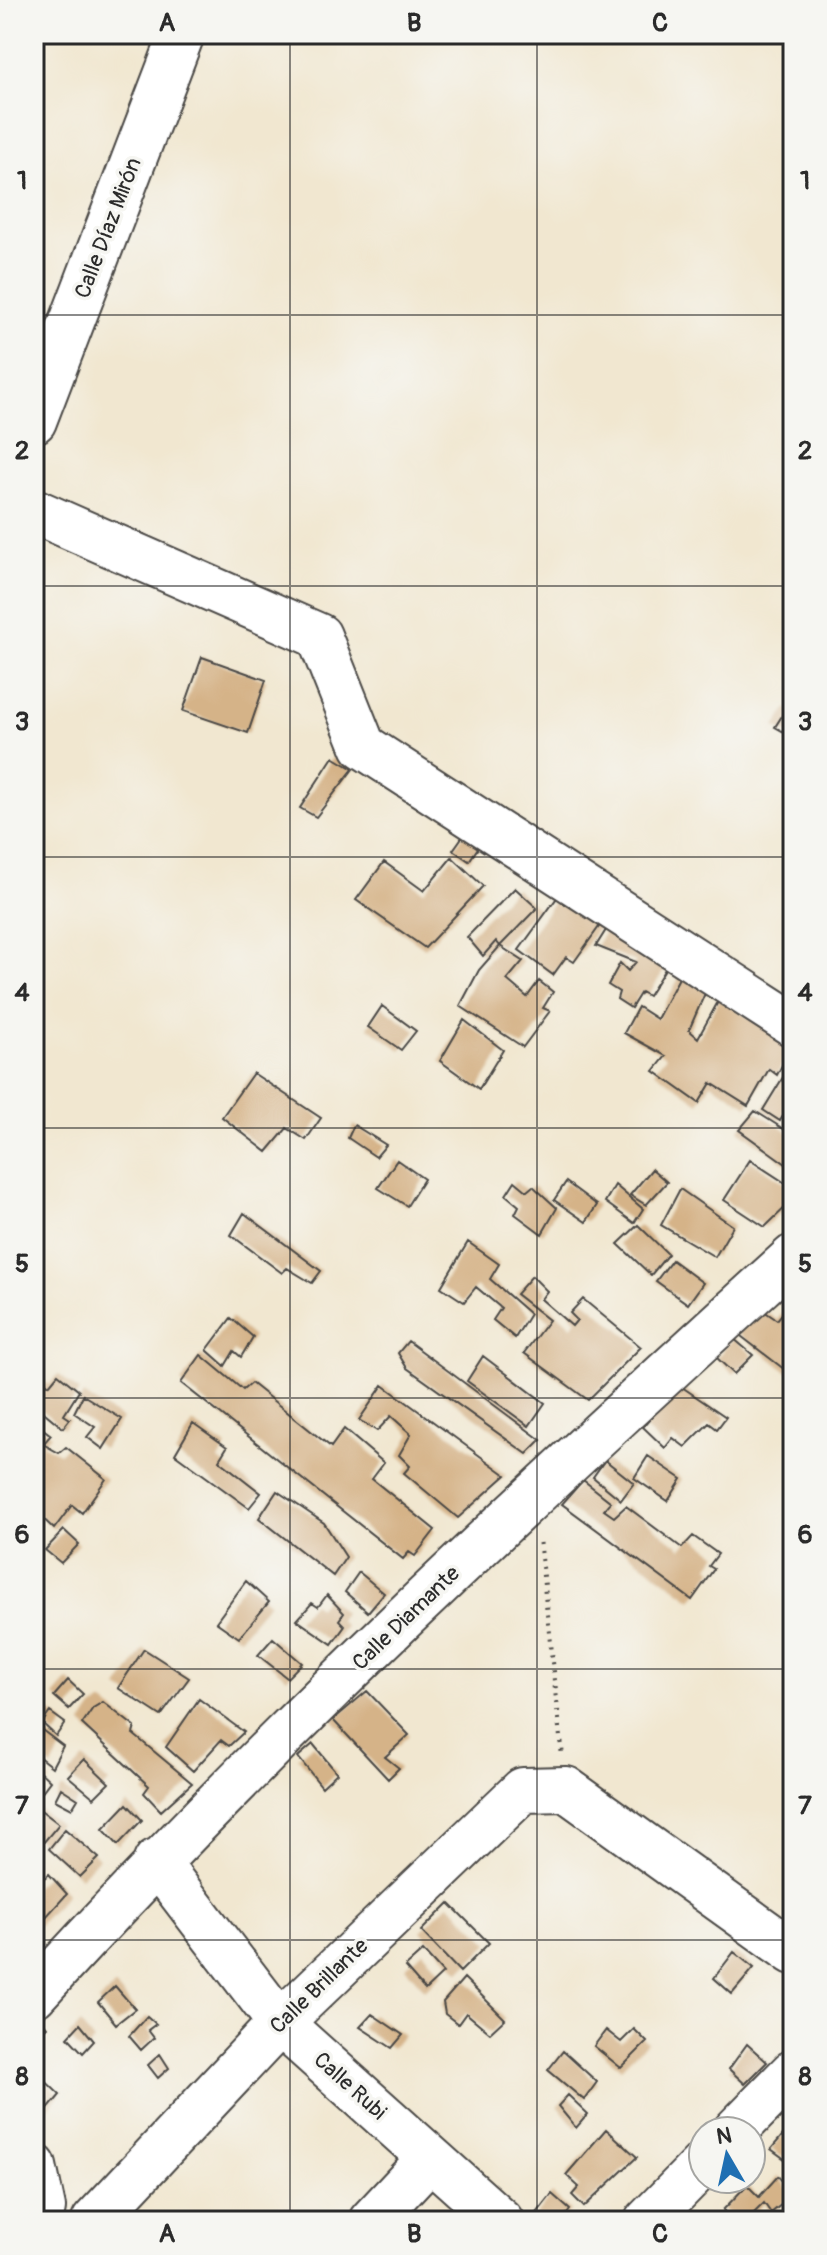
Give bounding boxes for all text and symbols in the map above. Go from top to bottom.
text: A [159,7,176,39]
text: B [407,7,421,39]
text: C [652,7,668,39]
street label: Calle Díaz Mirón [68,154,148,302]
text: 1 [17,165,27,197]
text: 1 [800,165,810,197]
text: 2 [15,435,29,467]
text: 2 [798,435,812,467]
text: 3 [15,706,29,738]
text: 3 [798,706,812,738]
text: 4 [14,977,30,1009]
text: 4 [797,977,813,1009]
text: 5 [15,1248,29,1280]
text: 5 [798,1248,812,1280]
text: 6 [14,1519,30,1551]
text: 6 [797,1519,813,1551]
street label: Calle Diamante [346,1560,466,1676]
text: 7 [15,1790,29,1822]
text: 7 [798,1790,812,1822]
street label: Calle Brillante [264,1932,374,2040]
street label: Calle Rubi [308,2046,392,2126]
text: 8 [15,2061,29,2093]
text: 8 [798,2061,812,2093]
north arrow [687,2115,767,2195]
text: N [714,2121,734,2151]
text: A [159,2218,176,2250]
text: B [407,2218,421,2250]
text: C [652,2218,668,2250]

